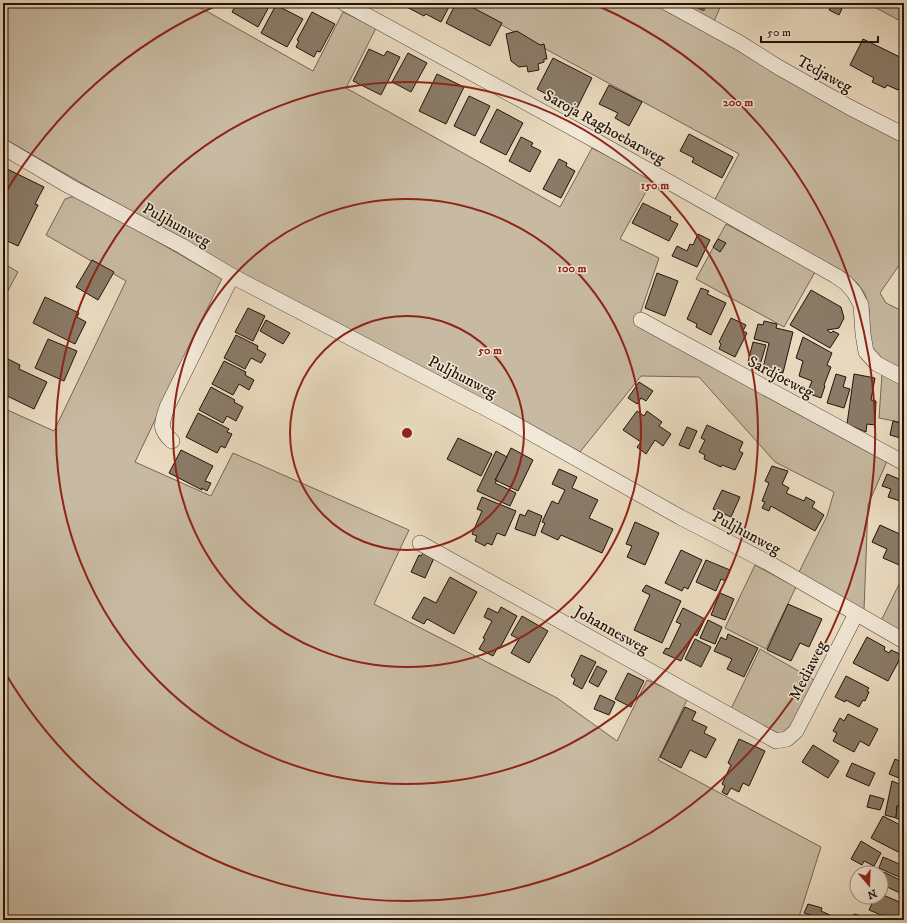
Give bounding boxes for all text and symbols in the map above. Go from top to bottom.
scale bar [761,18,878,44]
text: 50 m [767,25,791,40]
street label: Tedjaweg [793,51,856,97]
street label: Saroja Raghoebarweg [540,85,669,169]
text: 200 m [723,95,753,110]
text: 150 m [641,178,669,193]
street label: Puljhunweg [139,198,214,252]
text: 100 m [558,261,586,276]
text: 50 m [477,343,502,358]
street label: Puljhunweg [425,351,500,403]
street label: Sardjoeweg [744,351,817,403]
centre of rings [400,426,414,440]
street label: Puljhunweg [709,507,784,559]
street label: Johannesweg [569,600,653,659]
street label: Mediaweg [784,637,832,704]
north arrow [849,865,889,905]
text: N [865,885,878,902]

